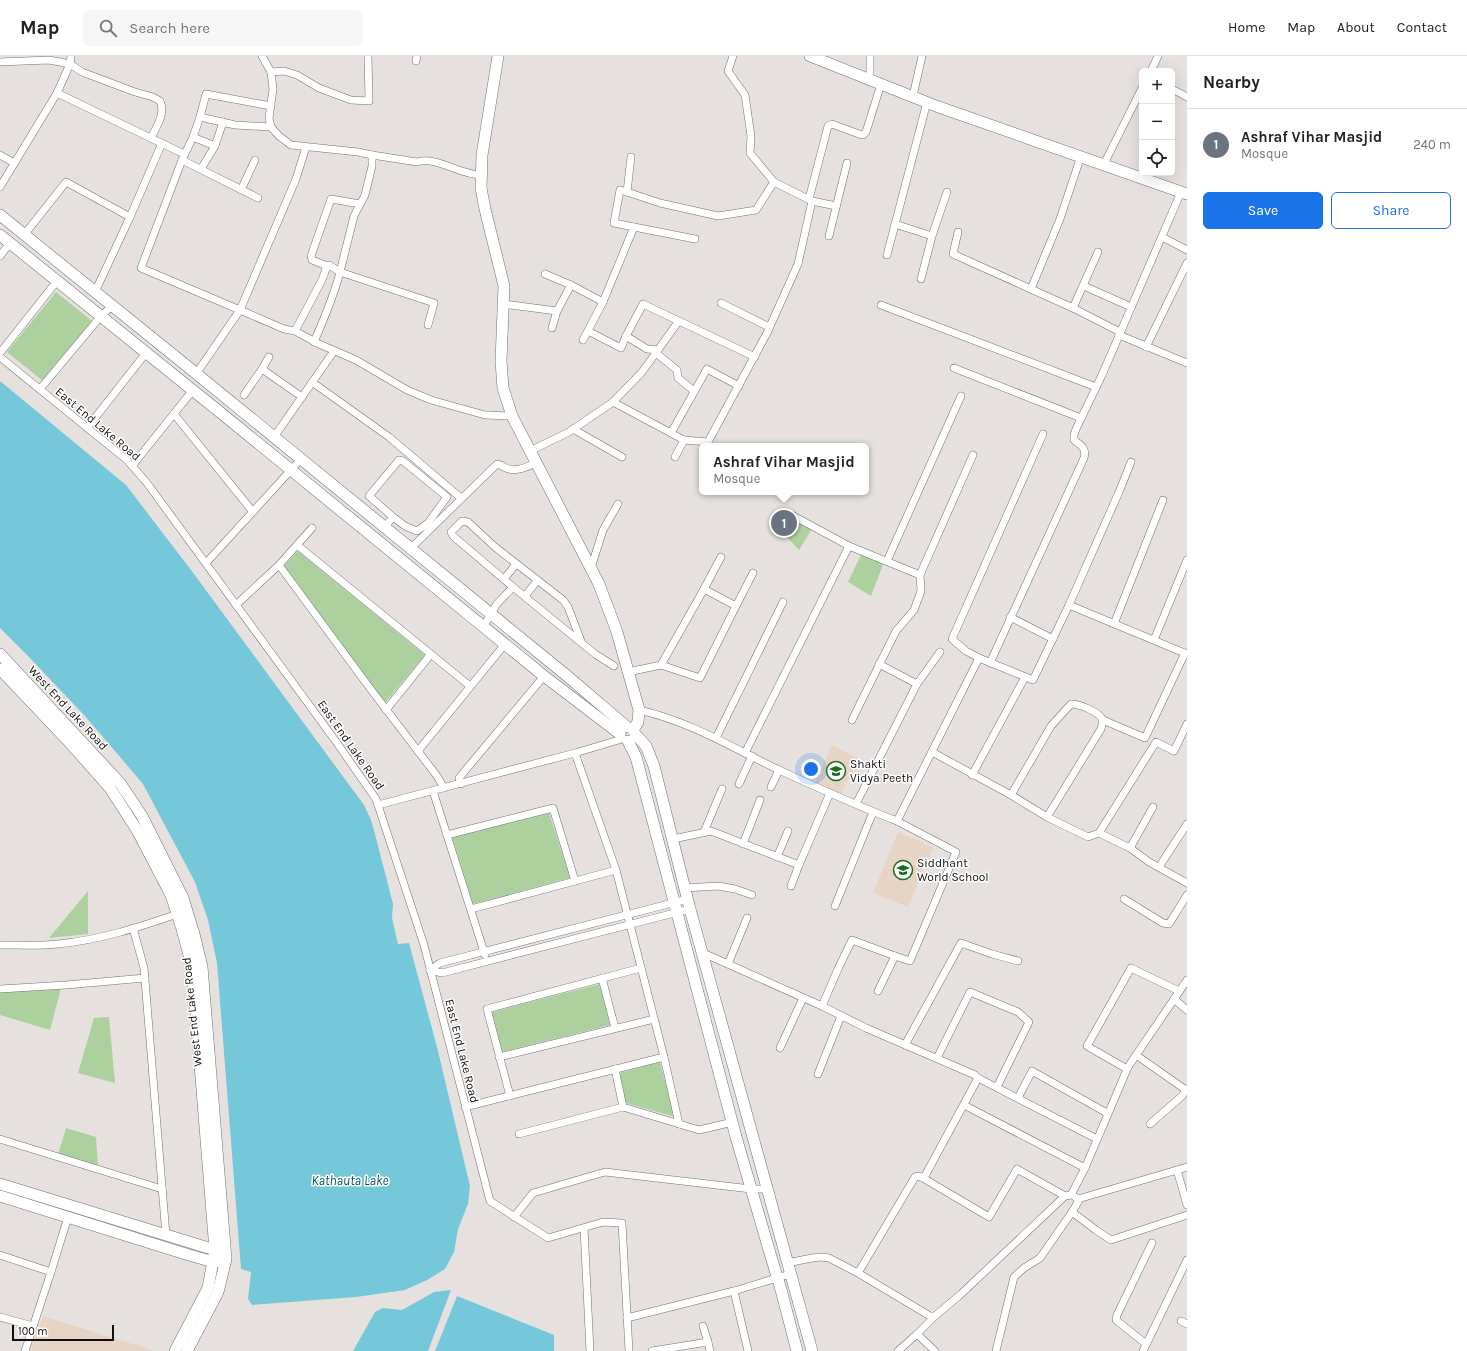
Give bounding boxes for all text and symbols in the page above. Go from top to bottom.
search box [83,10,363,46]
text: Map [20,17,59,39]
icon: search [97,17,119,39]
text: Search here [129,19,210,37]
text: Home [1228,19,1265,36]
text: Map [1287,19,1315,36]
text: About [1337,19,1375,36]
text: Contact [1397,19,1447,36]
map controls [1139,68,1175,176]
button: + [1139,68,1175,104]
text: Nearby [1203,72,1260,92]
button: − [1139,104,1175,140]
text: Ashraf Vihar Masjid [1241,128,1382,146]
text: 1 [1214,137,1218,152]
text: 240 m [1413,137,1451,152]
button: locate [1139,140,1175,176]
text: Mosque [1241,146,1288,161]
button: Save [1203,192,1323,229]
button: Share [1331,192,1451,229]
street label: East End Lake Road [53,384,143,464]
popup [699,443,869,495]
text: Ashraf Vihar Masjid [713,453,855,471]
text: Mosque [713,471,760,486]
pin: 1 [771,508,797,538]
street label: West End Lake Road [25,663,111,753]
street label: East End Lake Road [315,697,387,793]
place label: Shakti Vidya Peeth [850,757,913,785]
your location [801,759,821,779]
school or university icon: Shakti Vidya Peeth [825,760,847,782]
place label: Siddhant World School [917,856,989,884]
school or university icon: Siddhant World School [892,859,914,881]
street label: West End Lake Road [179,957,205,1067]
street label: East End Lake Road [442,998,482,1104]
water label: Kathauta Lake [311,1173,389,1188]
scale bar [12,1323,114,1342]
text: 100 m [18,1325,48,1338]

